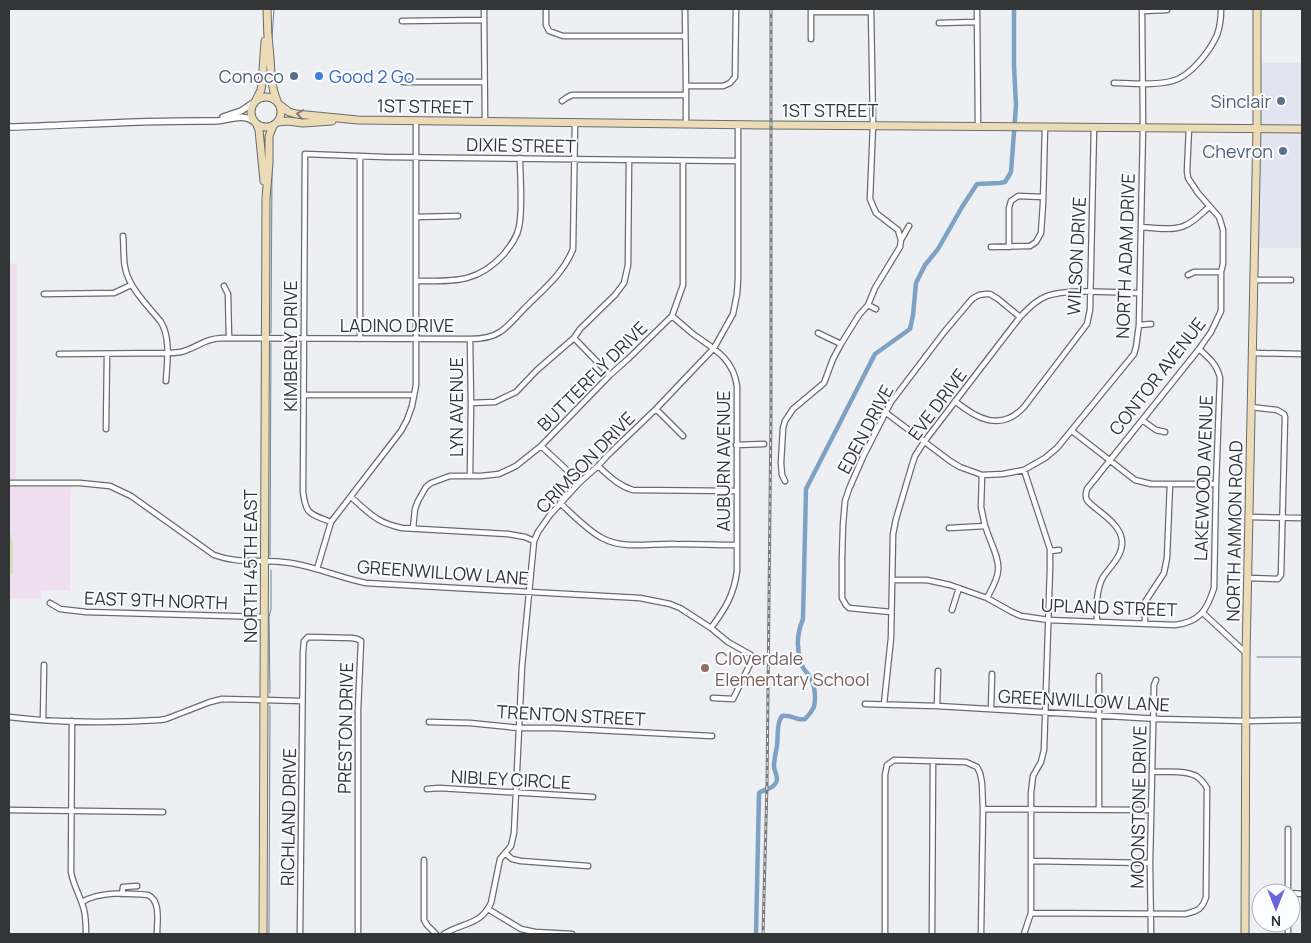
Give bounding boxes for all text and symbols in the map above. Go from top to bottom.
place label: Conoco [219,64,284,88]
place label: Good 2 Go [329,64,414,88]
marker: Conoco [288,70,300,82]
marker: Good 2 Go [313,70,325,82]
place label: Sinclair [1210,89,1271,113]
street label: 1ST STREET [377,93,474,119]
marker: Sinclair [1275,95,1287,107]
street label: 1ST STREET [782,98,878,122]
one-way arrow [296,109,304,120]
street label: DIXIE STREET [466,132,576,158]
place label: Chevron [1202,139,1273,163]
marker: Chevron [1277,145,1289,157]
street label: NORTH ADAM DRIVE [1110,173,1140,339]
street label: WILSON DRIVE [1061,196,1091,316]
street label: KIMBERLY DRIVE [278,280,302,412]
street label: CONTOR AVENUE [1103,312,1211,440]
street label: LADINO DRIVE [340,313,454,337]
street label: BUTTERFLY DRIVE [532,316,652,436]
street label: LYN AVENUE [444,357,468,457]
street label: EVE DRIVE [902,363,972,445]
street label: EDEN DRIVE [832,380,898,478]
street label: AUBURN AVENUE [711,390,735,532]
street label: LAKEWOOD AVENUE [1188,395,1218,561]
street label: CRIMSON DRIVE [530,406,640,518]
street label: NORTH AMMON ROAD [1220,440,1248,622]
street label: NORTH 45TH EAST [238,489,262,643]
street label: GREENWILLOW LANE [356,554,530,590]
street label: EAST 9TH NORTH [84,585,228,615]
street label: UPLAND STREET [1040,593,1178,621]
place label: Cloverdale Elementary School [715,646,870,691]
street label: PRESTON DRIVE [332,662,358,794]
marker: Cloverdale Elementary School [699,662,711,674]
street label: GREENWILLOW LANE [997,684,1171,716]
street label: TRENTON STREET [496,699,646,731]
street label: MOONSTONE DRIVE [1125,725,1151,889]
street label: RICHLAND DRIVE [275,748,301,886]
street label: NIBLEY CIRCLE [450,764,572,794]
north arrow [1251,883,1301,933]
text: N [1271,912,1281,931]

